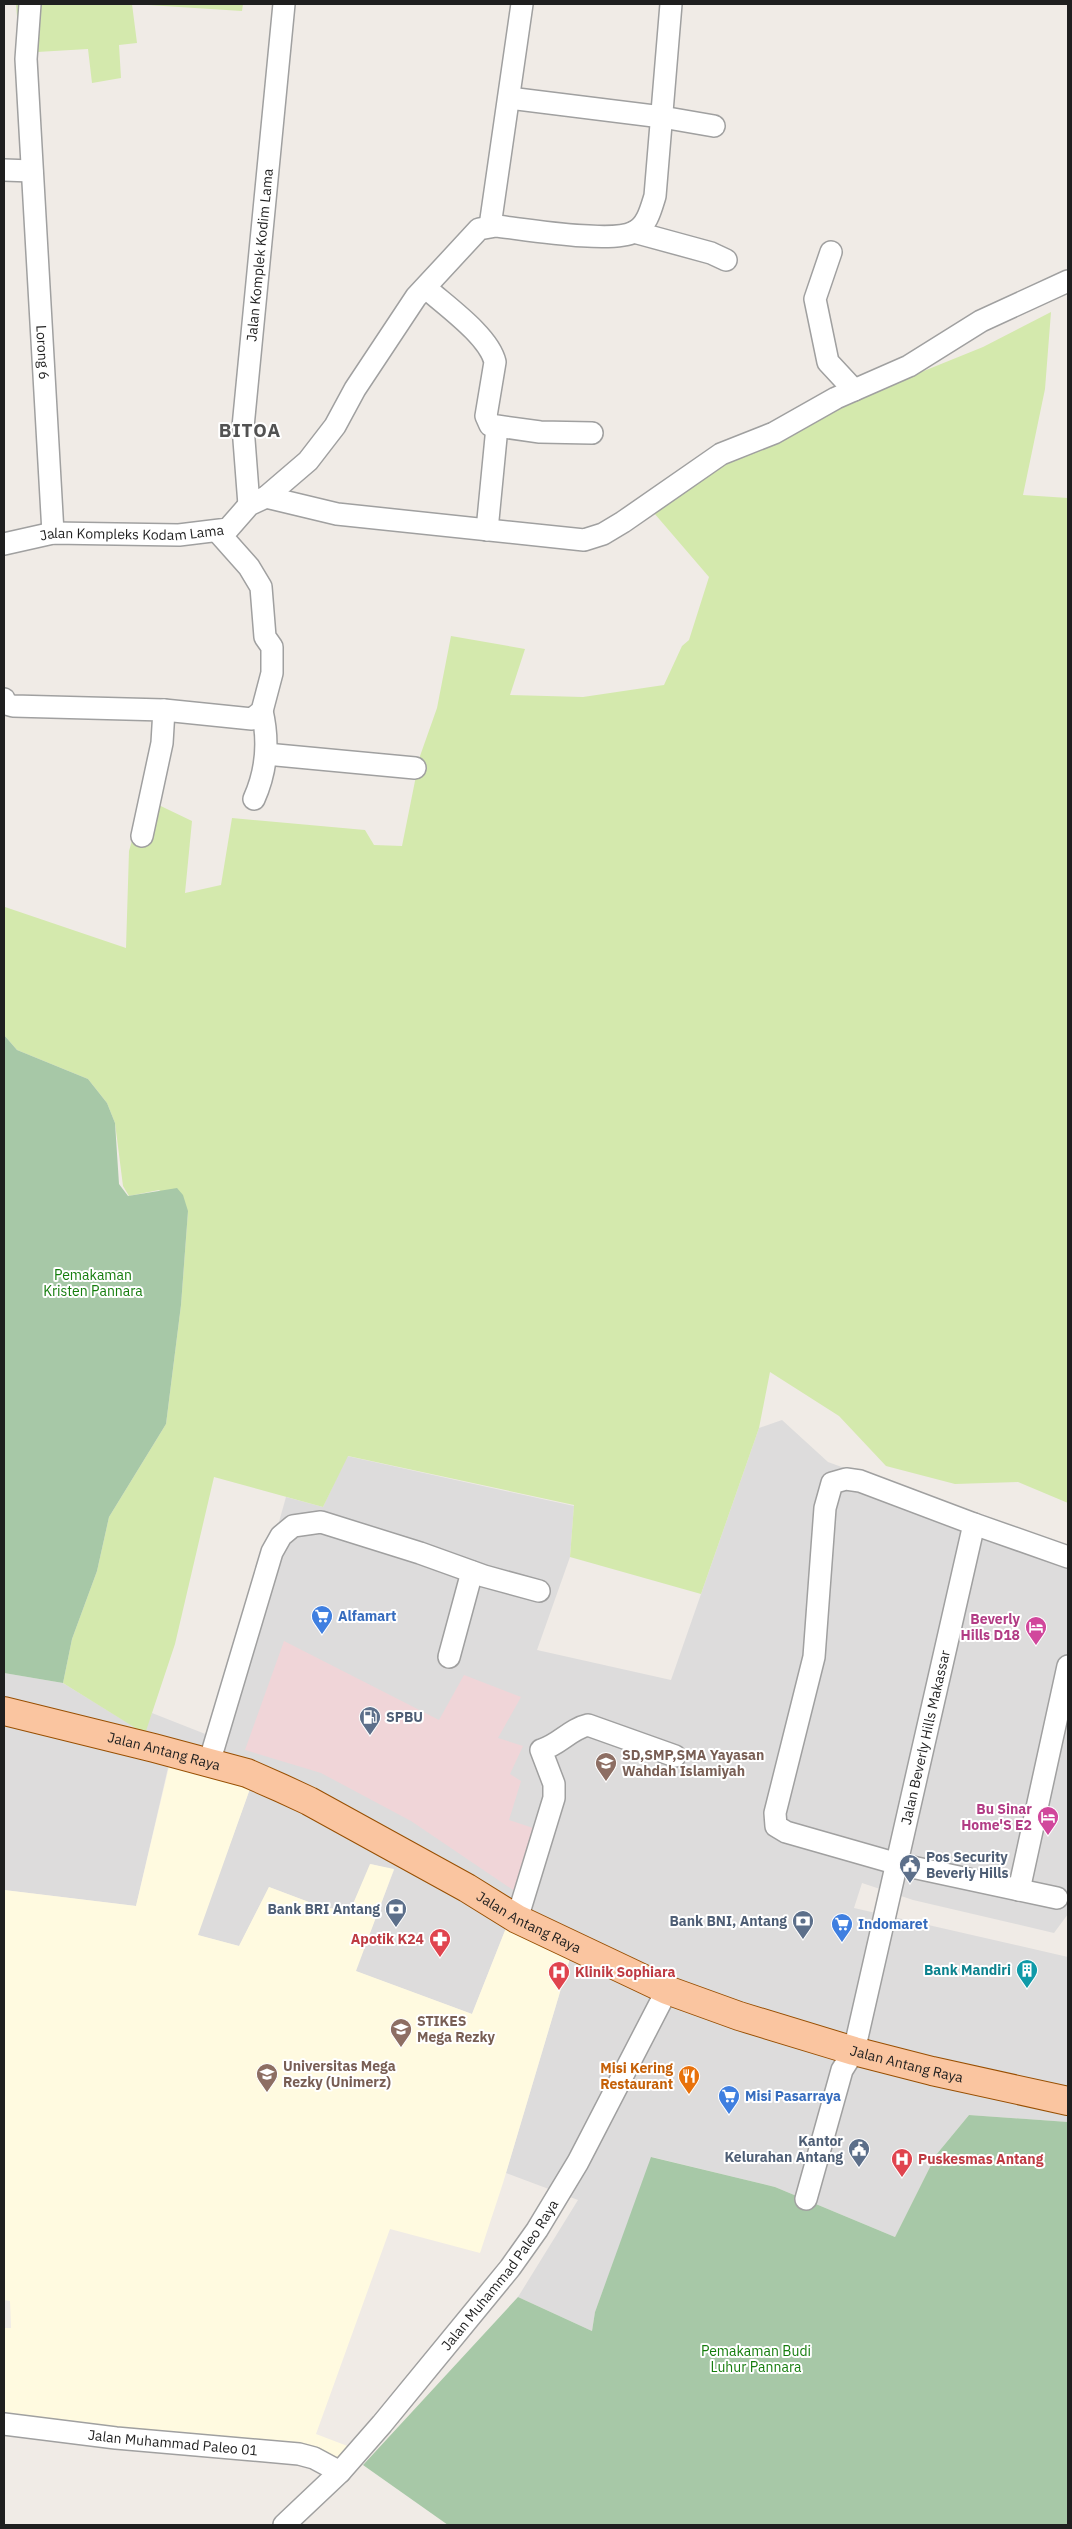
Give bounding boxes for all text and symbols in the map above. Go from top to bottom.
street label: Jalan Komplek Kodim Lama [242,167,277,342]
street label: Lorong 6 [32,325,53,380]
district label: BITOA [219,418,281,442]
street label: Jalan Kompleks Kodam Lama [38,521,225,545]
park label: Pemakaman Kristen Pannara [43,1266,143,1300]
supermarket icon: Alfamart [310,1604,334,1635]
place label: Alfamart [338,1607,396,1625]
place label: Beverly Hills D18 [961,1610,1021,1644]
hotel icon: Beverly Hills D18 [1024,1615,1048,1646]
street label: Jalan Beverly Hills Makassar [897,1648,954,1826]
fuel station icon: SPBU [358,1705,382,1736]
place label: SPBU [386,1708,423,1726]
street label: Jalan Antang Raya [106,1728,223,1775]
place label: SD,SMP,SMA Yayasan Wahdah Islamiyah [622,1746,764,1780]
school or university icon: SD,SMP,SMA Yayasan Wahdah Islamiyah [594,1751,618,1782]
place label: Bu Sinar Home'S E2 [961,1800,1032,1834]
hotel icon: Bu Sinar Home'S E2 [1036,1805,1060,1836]
place label: Pos Security Beverly Hills [926,1848,1009,1882]
public building icon: Pos Security Beverly Hills [898,1853,922,1884]
street label: Jalan Antang Raya [473,1887,584,1957]
bank icon: Bank BRI Antang [384,1897,408,1928]
place label: Bank BRI Antang [268,1900,380,1918]
bank icon: Bank BNI, Antang [791,1909,815,1940]
place label: Bank BNI, Antang [669,1912,787,1930]
supermarket icon: Indomaret [830,1912,854,1943]
place label: Indomaret [858,1915,928,1933]
pharmacy icon: Apotik K24 [428,1927,452,1958]
place label: Apotik K24 [351,1930,424,1948]
building icon: Bank Mandiri [1015,1958,1039,1989]
hospital icon: Klinik Sophiara [547,1960,571,1991]
place label: Bank Mandiri [924,1961,1011,1979]
place label: Klinik Sophiara [575,1963,675,1981]
place label: STIKES Mega Rezky [417,2012,496,2046]
school or university icon: STIKES Mega Rezky [389,2017,413,2048]
street label: Jalan Antang Raya [848,2041,965,2087]
place label: Universitas Mega Rezky (Unimerz) [283,2057,396,2091]
place label: Misi Kering Restaurant [600,2059,673,2093]
school or university icon: Universitas Mega Rezky (Unimerz) [255,2062,279,2093]
restaurant icon: Misi Kering Restaurant [677,2064,701,2095]
supermarket icon: Misi Pasarraya [717,2084,741,2115]
place label: Misi Pasarraya [745,2087,841,2105]
place label: Kantor Kelurahan Antang [724,2132,843,2166]
public building icon: Kantor Kelurahan Antang [847,2137,871,2168]
hospital icon: Puskesmas Antang [890,2147,914,2178]
place label: Puskesmas Antang [918,2150,1044,2168]
street label: Jalan Muhammad Paleo Raya [437,2196,562,2354]
park label: Pemakaman Budi Luhur Pannara [701,2342,811,2376]
street label: Jalan Muhammad Paleo 01 [87,2426,259,2459]

